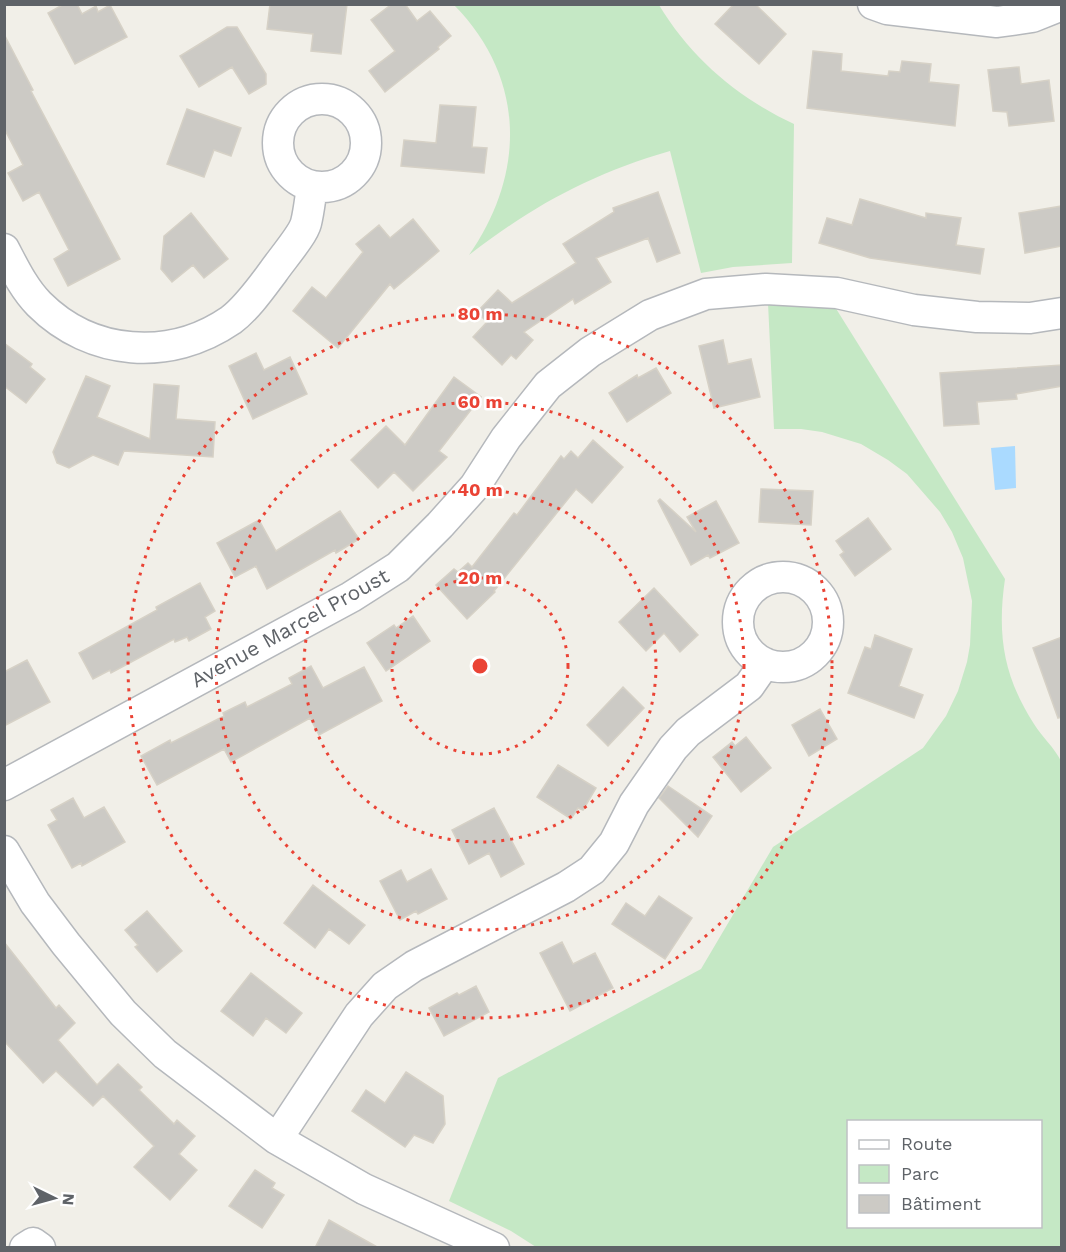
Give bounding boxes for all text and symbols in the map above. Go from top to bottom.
text: 80 m [458,303,502,324]
text: 60 m [458,391,502,412]
text: 40 m [457,479,503,500]
street label: Avenue Marcel Proust [186,563,393,692]
text: 20 m [458,567,502,588]
centre of rings [470,656,490,676]
legend [847,1120,1042,1228]
text: Route [901,1133,953,1154]
text: Parc [901,1163,939,1184]
north arrow [24,1168,84,1228]
text: N [58,1193,78,1206]
text: Bâtiment [901,1193,981,1214]

